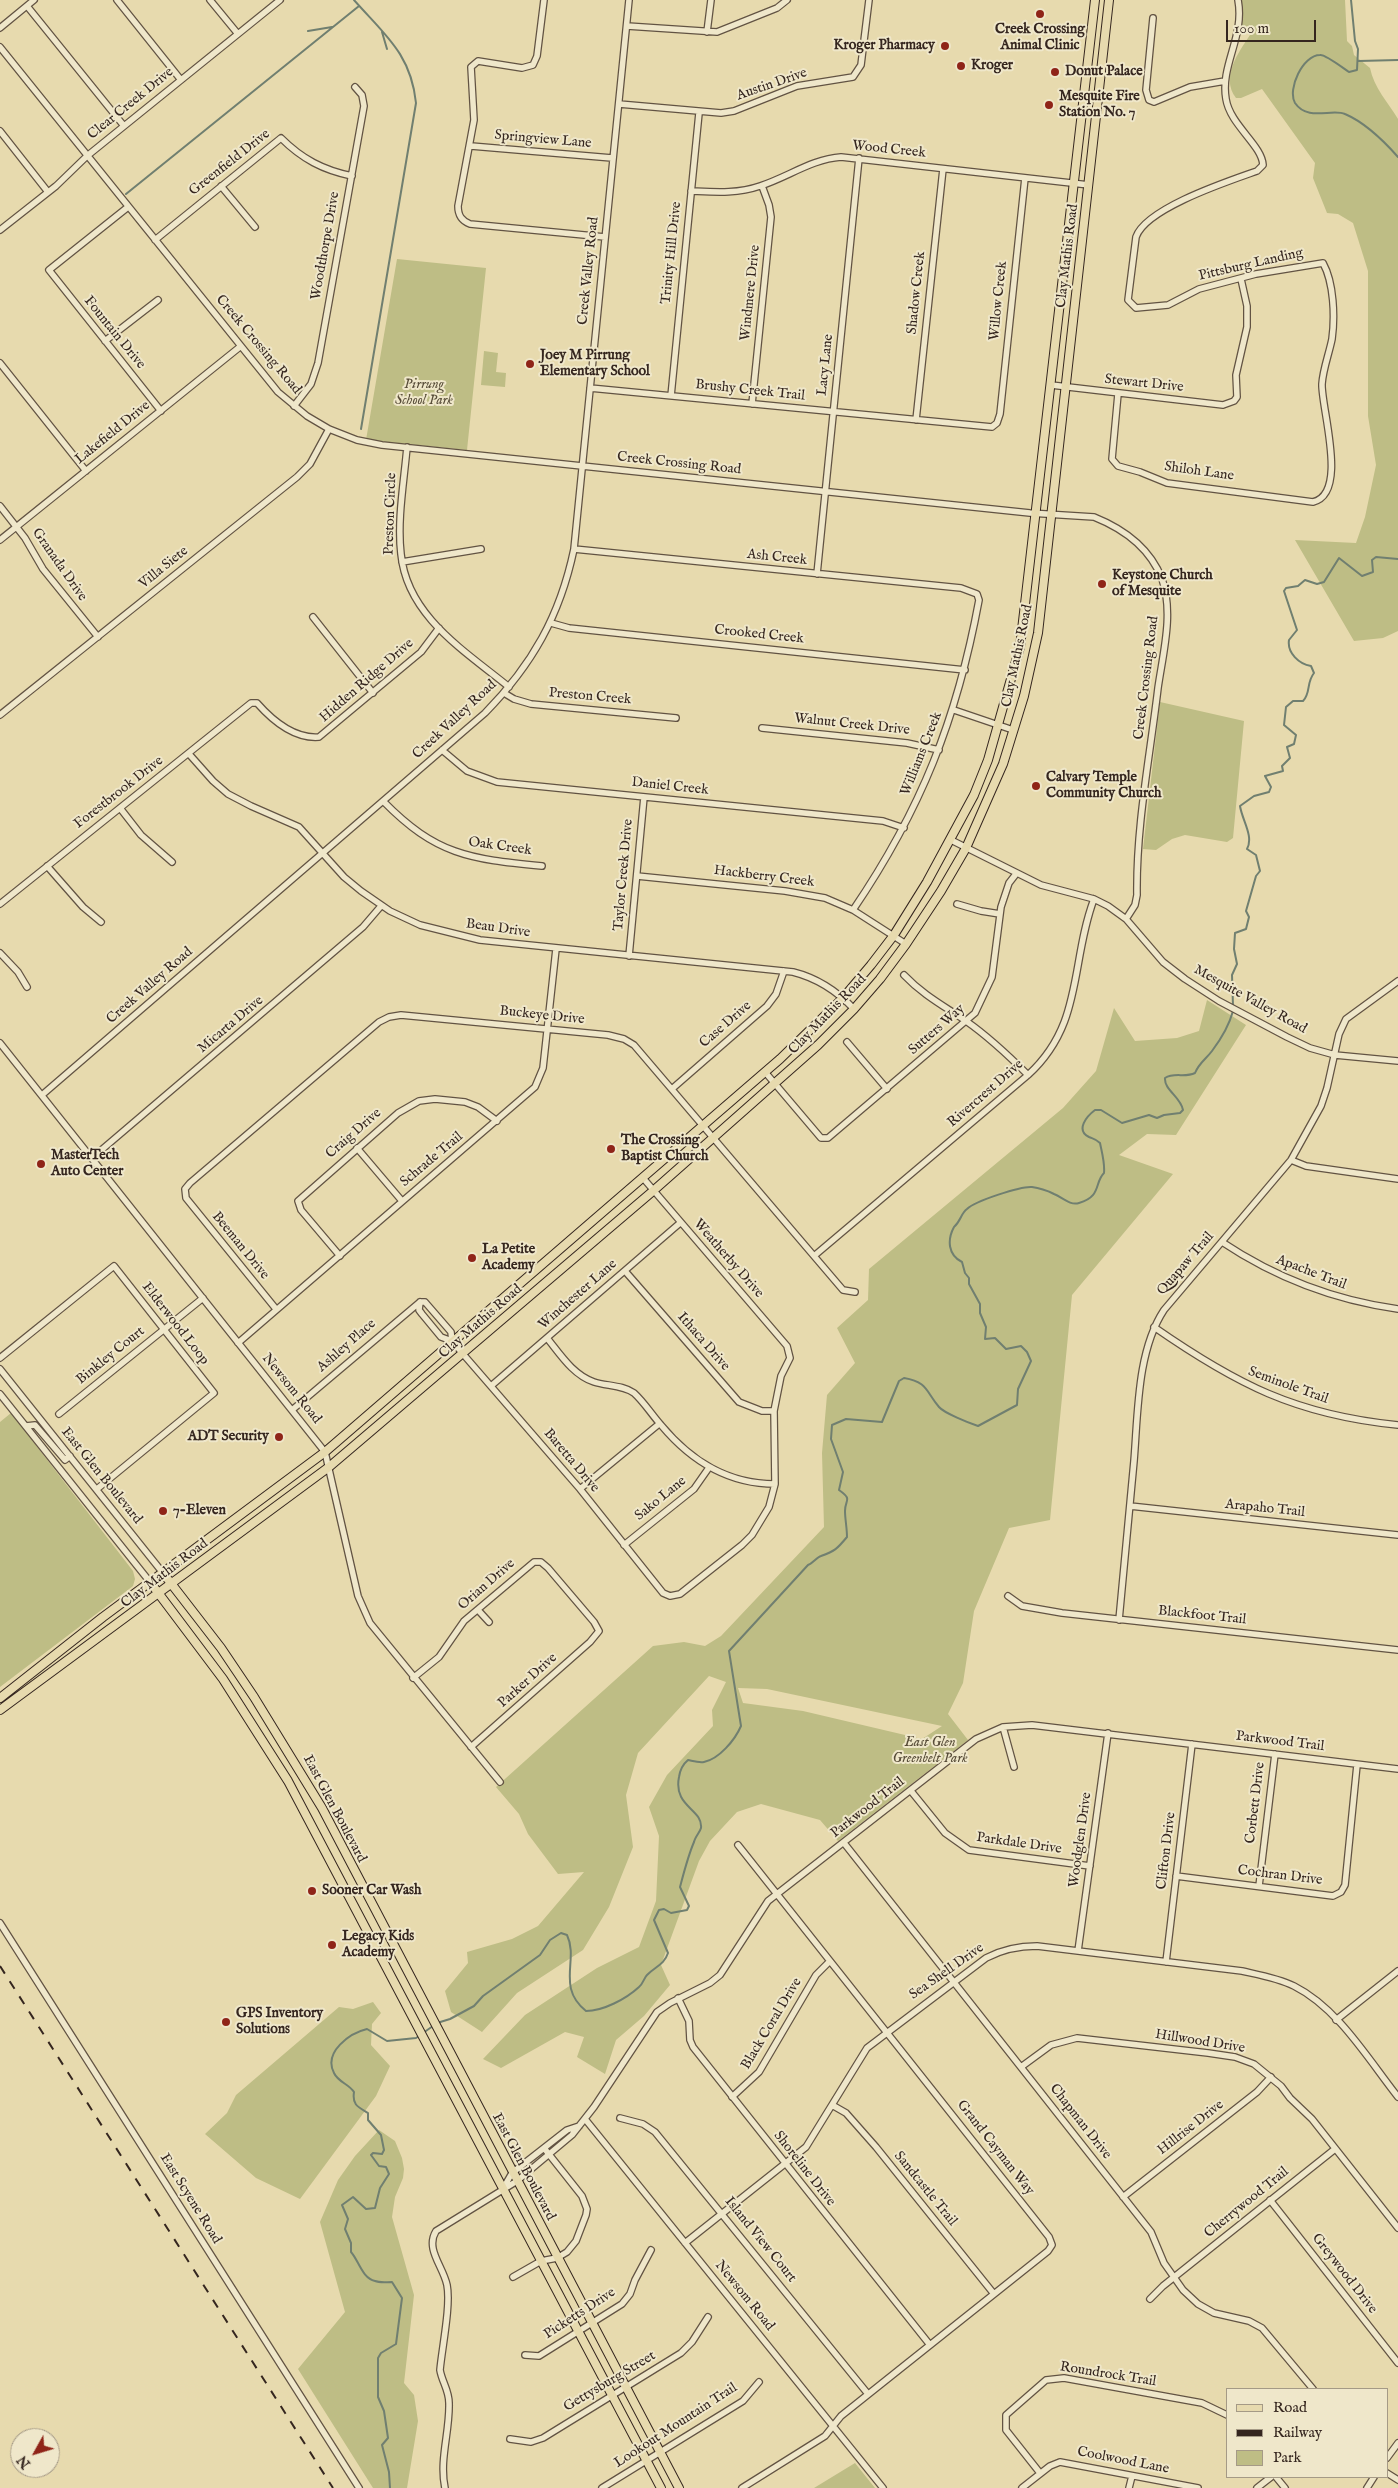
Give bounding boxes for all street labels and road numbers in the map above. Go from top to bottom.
street label: Clear Creek Drive [85,64,177,144]
street label: Austin Drive [735,65,809,105]
street label: Greenfield Drive [186,126,274,200]
street label: Springview Lane [494,127,592,153]
street label: Wood Creek [851,138,927,162]
street label: Woodthorpe Drive [308,191,344,301]
street label: Trinity Hill Drive [658,201,686,305]
street label: Clay Mathis Road [1053,203,1083,309]
street label: Creek Valley Road [575,216,603,326]
street label: Windmere Drive [738,244,764,342]
street label: Pittsburg Landing [1197,245,1305,285]
street label: Shadow Creek [904,251,930,335]
street label: Willow Creek [986,260,1012,342]
street label: Creek Crossing Road [212,292,304,398]
street label: Fountain Drive [80,293,148,373]
street label: Lacy Lane [814,333,838,397]
street label: Stewart Drive [1104,372,1184,396]
street label: Brushy Creek Trail [694,377,806,405]
street label: Lakefield Drive [72,398,154,468]
street label: Creek Crossing Road [616,449,742,479]
street label: Shiloh Lane [1163,459,1235,485]
street label: Preston Circle [381,473,401,555]
street label: Granada Drive [28,525,90,605]
street label: Villa Siete [136,543,192,593]
street label: Ash Creek [746,546,808,570]
street label: Clay Mathis Road [999,603,1037,709]
street label: Creek Crossing Road [1131,615,1163,741]
street label: Crooked Creek [713,622,805,648]
street label: Hidden Ridge Drive [317,636,417,726]
street label: Creek Valley Road [410,677,500,763]
street label: Preston Creek [548,685,632,709]
street label: Williams Creek [898,710,946,798]
street label: Walnut Creek Drive [793,711,911,739]
street label: Forestbrook Drive [71,753,167,833]
street label: Daniel Creek [631,775,709,799]
street label: Taylor Creek Drive [611,818,637,932]
street label: Oak Creek [467,834,533,860]
street label: Hackberry Creek [713,862,815,892]
street label: Beau Drive [465,916,531,942]
street label: Creek Valley Road [104,944,196,1028]
street label: Mesquite Valley Road [1191,962,1309,1038]
street label: Clay Mathis Road [786,972,870,1058]
street label: Micarta Drive [195,993,267,1057]
street label: Case Drive [697,998,755,1052]
street label: Sutters Way [905,1001,969,1059]
street label: Buckeye Drive [499,1003,585,1029]
street label: Rivercrest Drive [945,1057,1027,1131]
street label: Craig Drive [323,1105,385,1163]
street label: Schrade Trail [397,1129,467,1191]
street label: Beeman Drive [208,1209,272,1283]
street label: Weatherby Drive [689,1216,767,1302]
street label: Quapaw Trail [1154,1229,1218,1299]
street label: Apache Trail [1273,1252,1349,1294]
street label: Winchester Lane [535,1256,621,1334]
street label: Elderwood Loop [138,1279,212,1369]
street label: Clay Mathis Road [436,1281,526,1363]
street label: Ithaca Drive [673,1309,733,1375]
street label: Ashley Place [314,1316,380,1376]
street label: Binkley Court [74,1323,148,1389]
street label: Newsom Road [258,1351,324,1427]
street label: Seminole Trail [1246,1364,1330,1408]
street label: East Glen Boulevard [57,1424,145,1528]
street label: Baretta Drive [539,1426,603,1496]
street label: Sako Lane [632,1473,690,1525]
street label: Arapaho Trail [1224,1496,1306,1522]
street label: Clay Mathis Road [118,1536,212,1612]
street label: Orian Drive [455,1556,519,1614]
street label: Blackfoot Trail [1157,1603,1247,1629]
street label: Parker Drive [495,1650,561,1712]
street label: Parkwood Trail [1235,1728,1325,1756]
street label: East Glen Boulevard [299,1752,369,1866]
street label: Corbett Drive [1243,1761,1269,1845]
street label: Parkwood Trail [828,1774,908,1842]
street label: Woodglen Drive [1066,1791,1096,1889]
street label: Clifton Drive [1154,1811,1180,1891]
street label: Parkdale Drive [975,1830,1063,1858]
street label: Cochran Drive [1237,1862,1323,1890]
street label: Sea Shell Drive [907,1940,987,2004]
street label: Black Coral Drive [738,1975,806,2073]
street label: Hillwood Drive [1154,2027,1246,2057]
street label: Chapman Drive [1045,2081,1115,2163]
street label: Grand Cayman Way [953,2097,1037,2199]
street label: Hillrise Drive [1155,2097,1227,2159]
street label: East Glen Boulevard [488,2110,558,2224]
street label: Shoreline Drive [769,2128,839,2210]
street label: Sandcastle Trail [890,2148,960,2230]
street label: East Scyene Road [155,2151,225,2247]
street label: Cherrywood Trail [1201,2164,1293,2242]
street label: Island View Court [720,2194,800,2286]
street label: Greywood Drive [1308,2231,1380,2317]
street label: Newsom Road [711,2258,777,2334]
street label: Picketts Drive [541,2285,619,2343]
street label: Gettysburg Street [561,2348,659,2416]
street label: Roundrock Trail [1059,2359,1157,2391]
street label: Lookout Mountain Trail [611,2380,741,2472]
street label: Coolwood Lane [1076,2444,1170,2478]

